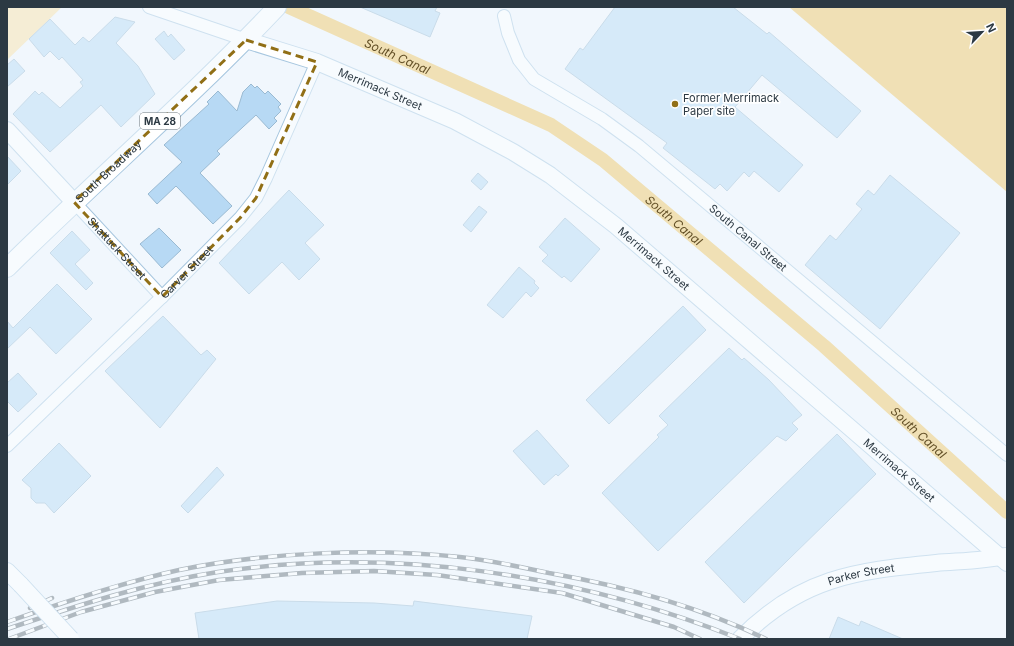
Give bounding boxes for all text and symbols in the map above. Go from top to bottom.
north arrow [962,12,1002,52]
text: N [983,21,999,35]
water label: South Canal [363,35,433,77]
street label: Merrimack Street [336,65,425,113]
place label: Former Merrimack Paper site [683,91,779,118]
marker: Former Merrimack Paper site [670,99,680,109]
road number: MA 28 [140,113,180,129]
street label: South Broadway [72,137,144,206]
water label: South Canal [643,192,706,248]
street label: South Canal Street [706,201,790,274]
street label: Shattuck Street [85,214,149,283]
street label: Merrimack Street [615,224,693,293]
street label: Carver Street [157,242,216,302]
water label: South Canal [888,403,950,461]
street label: Merrimack Street [861,435,938,505]
street label: Parker Street [826,561,896,588]

